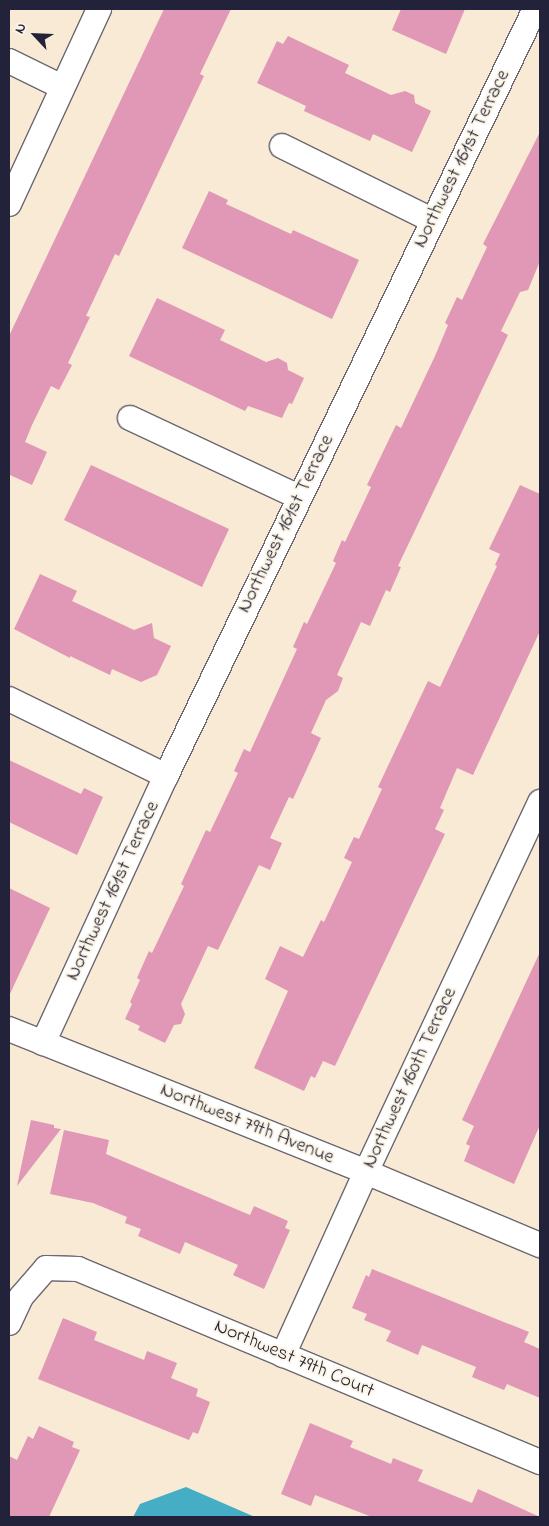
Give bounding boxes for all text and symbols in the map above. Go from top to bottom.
north arrow [10,10,60,60]
text: N [9,20,32,37]
street label: Northwest 161st Terrace [408,66,516,252]
street label: Northwest 161st Terrace [232,431,340,617]
street label: Northwest 161st Terrace [61,797,165,985]
street label: Northwest 160th Terrace [358,984,462,1172]
street label: Northwest 79th Avenue [156,1078,338,1170]
street label: Northwest 79th Court [210,1314,378,1404]

